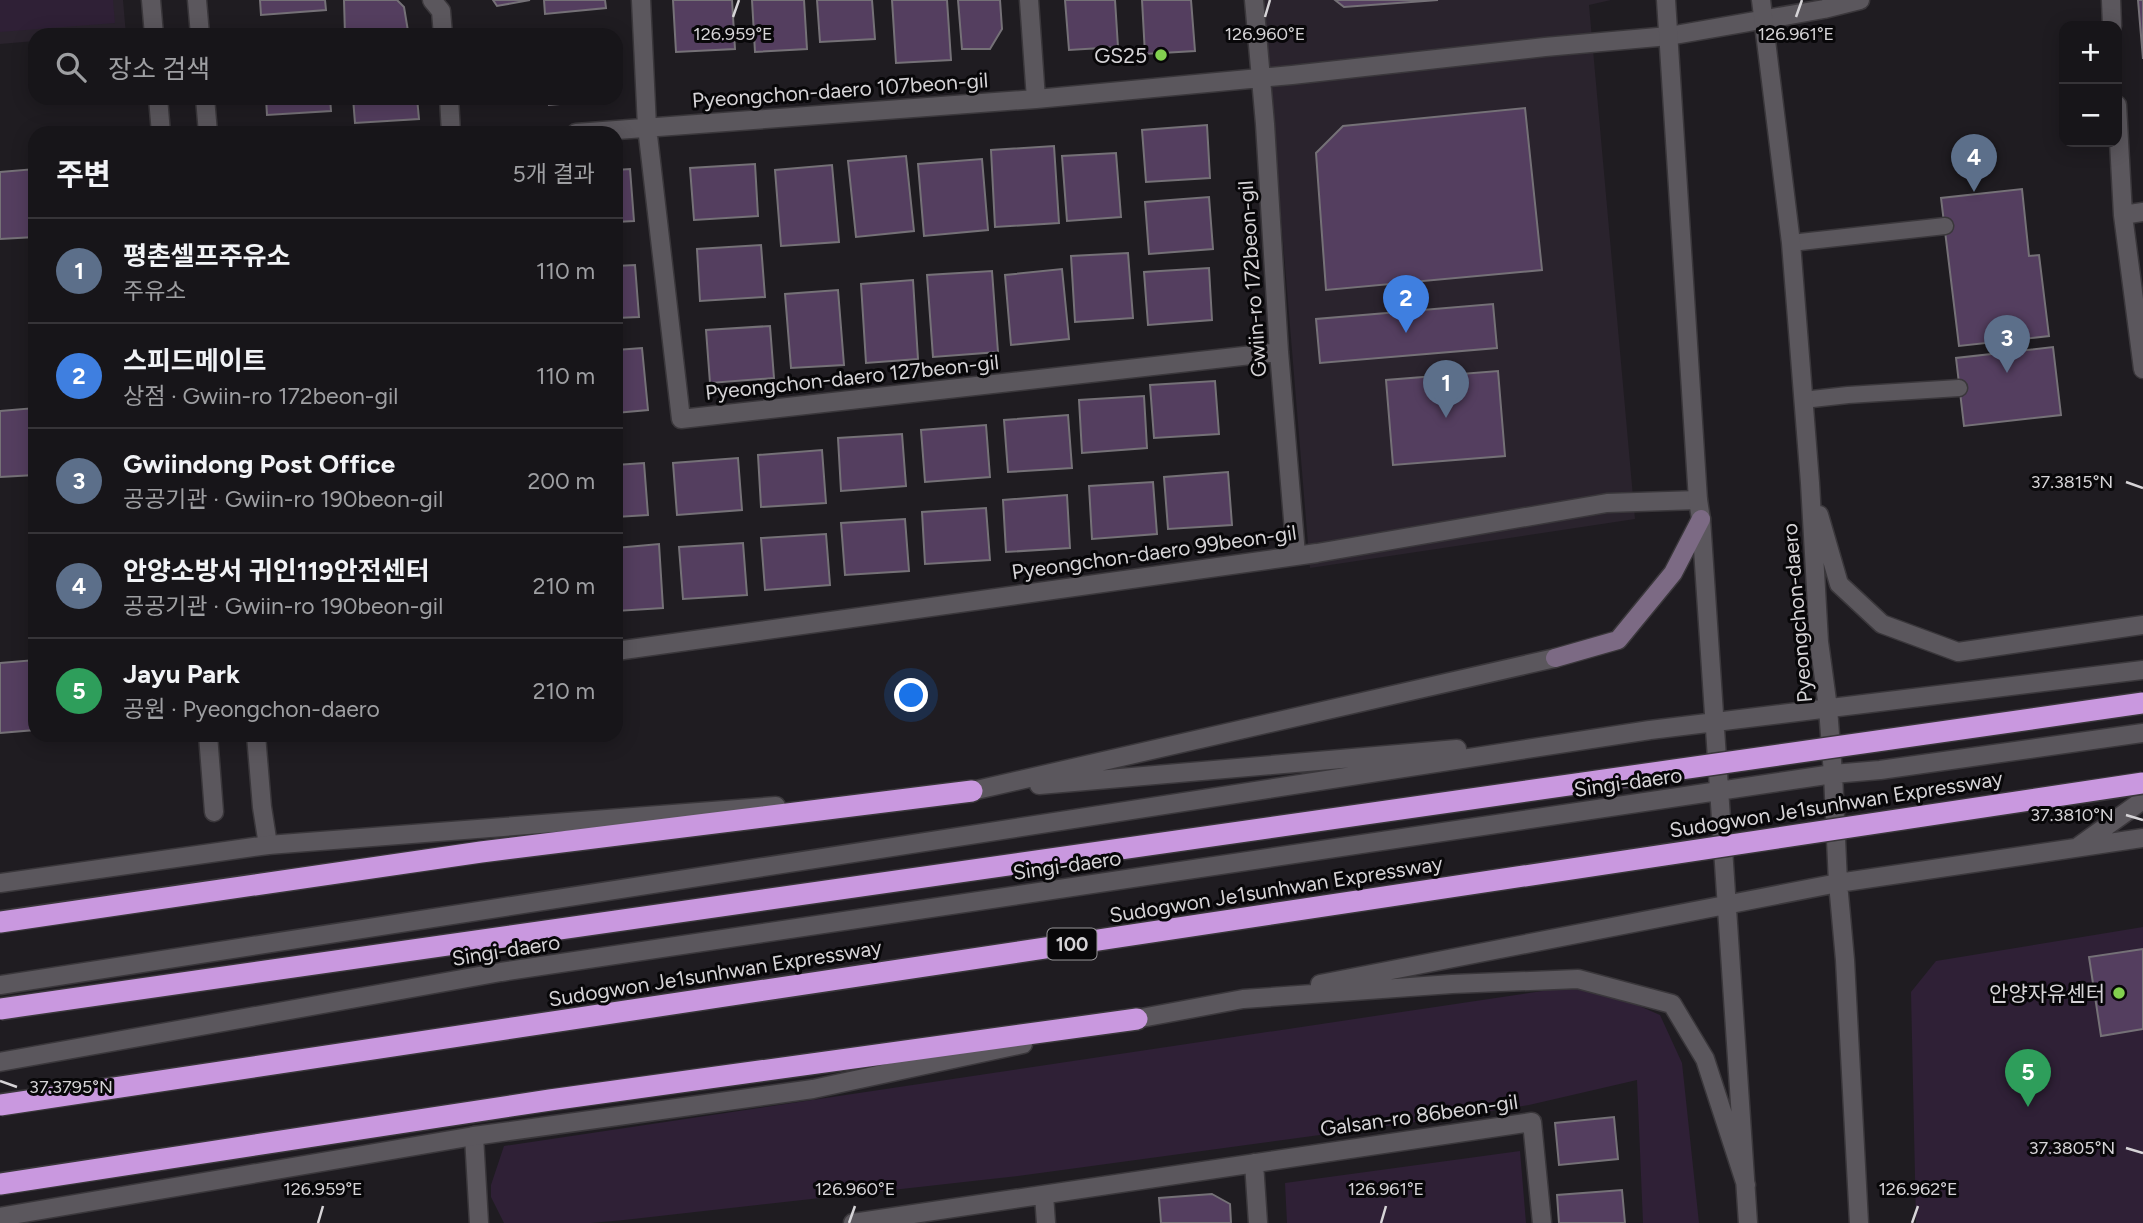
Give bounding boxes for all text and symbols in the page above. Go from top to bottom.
map controls [2059,21,2122,147]
button: + [2059,21,2122,84]
text: 126.959°E [693,23,773,45]
text: 126.960°E [1225,23,1305,45]
text: 126.961°E [1758,23,1834,45]
search box [28,28,623,105]
place label: GS25 [1094,43,1147,68]
marker: GS25 [1153,47,1169,63]
icon: search [52,48,90,86]
text: 장소 검색 [108,53,210,85]
street label: Pyeongchon-daero 107beon-gil [691,67,989,113]
button: − [2059,84,2122,147]
pin: 4 [1951,134,1997,192]
text: 주변 [56,156,111,193]
text: 5개 결과 [513,160,595,188]
street label: Gwiin-ro 172beon-gil [1233,180,1271,378]
text: 평촌셀프주유소 [123,240,290,272]
text: 1 [74,257,84,285]
text: 110 m [536,257,595,285]
pin: 2 [1383,275,1429,333]
text: 주유소 [123,277,186,305]
pin: 3 [1984,315,2030,373]
text: 스피드메이트 [123,345,267,377]
street label: Pyeongchon-daero 127beon-gil [704,349,1000,405]
pin: 1 [1423,360,1469,418]
text: 2 [72,362,86,390]
text: 110 m [536,362,595,390]
text: 상점 · Gwiin-ro 172beon-gil [123,382,398,410]
text: Gwiindong Post Office [123,448,395,480]
text: 3 [73,467,85,495]
text: 200 m [527,467,595,495]
text: 37.3815°N [2031,471,2113,493]
text: 공공기관 · Gwiin-ro 190beon-gil [123,485,443,513]
street label: Pyeongchon-daero 99beon-gil [1010,520,1298,584]
street label: Pyeongchon-daero [1777,522,1817,704]
text: 안양소방서 귀인119안전센터 [123,555,429,587]
text: 4 [72,572,86,600]
text: 210 m [533,572,595,600]
text: 공공기관 · Gwiin-ro 190beon-gil [123,592,443,620]
text: Jayu Park [123,658,240,690]
text: 5 [72,677,86,705]
text: 210 m [533,677,595,705]
your location [894,678,928,712]
text: 공원 · Pyeongchon-daero [123,695,380,723]
street label: Singi-daero [1572,762,1684,802]
street label: Sudogwon Je1sunhwan Expressway [1668,765,2004,843]
text: 37.3810°N [2030,804,2114,826]
street label: Singi-daero [1011,845,1123,885]
street label: Sudogwon Je1sunhwan Expressway [1108,850,1444,928]
road number: 100 [1048,928,1096,960]
street label: Singi-daero [450,929,562,971]
street label: Sudogwon Je1sunhwan Expressway [547,934,883,1012]
place label: 안양자유센터 [1989,981,2105,1006]
marker: 안양자유센터 [2111,985,2127,1001]
pin: 5 [2005,1049,2051,1107]
text: 37.3795°N [29,1076,113,1098]
street label: Galsan-ro 86beon-gil [1318,1089,1520,1141]
text: 37.3805°N [2029,1137,2115,1159]
text: 126.959°E [283,1178,363,1200]
text: 126.960°E [815,1178,895,1200]
text: 126.961°E [1348,1178,1424,1200]
text: 126.962°E [1878,1178,1958,1200]

